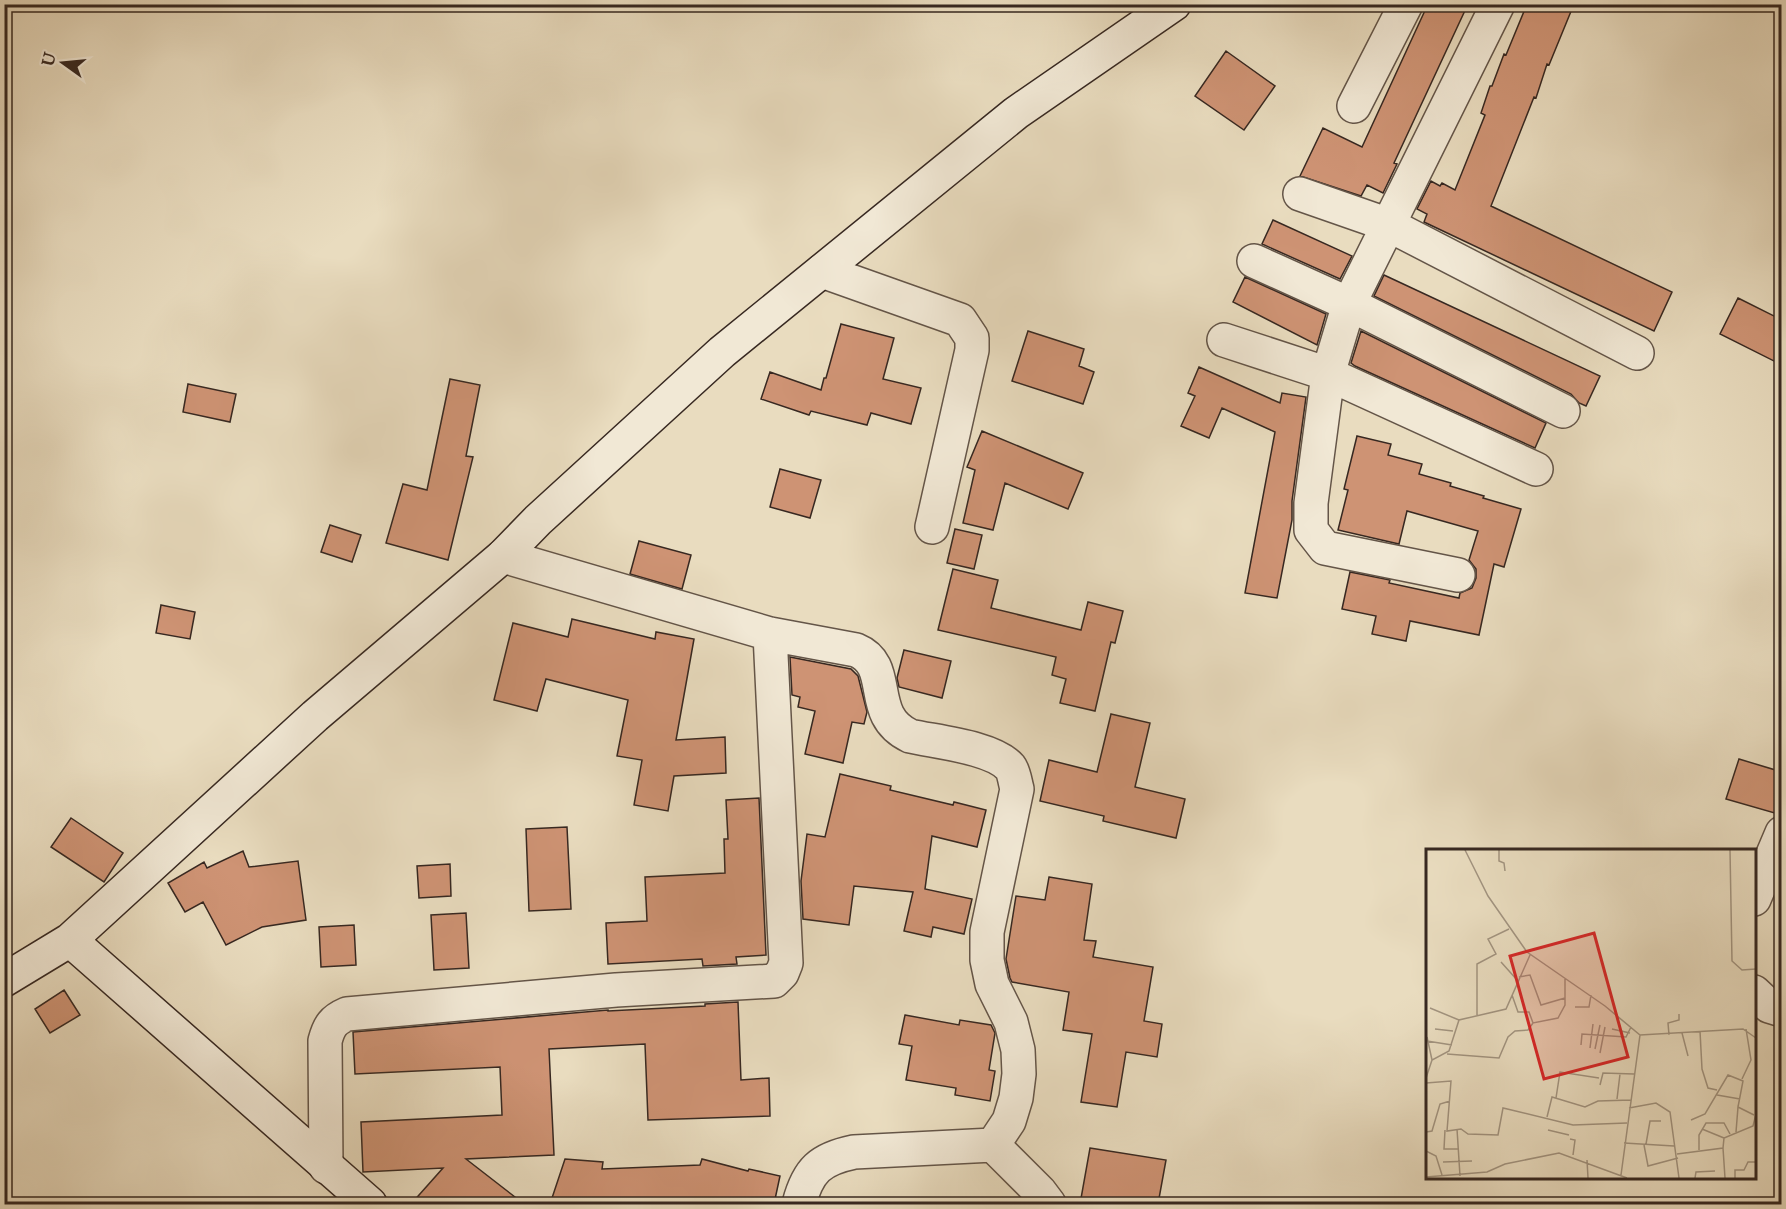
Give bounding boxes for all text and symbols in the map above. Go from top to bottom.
north arrow [33,33,93,93]
text: U [38,50,61,68]
inset map [1426,849,1756,1179]

